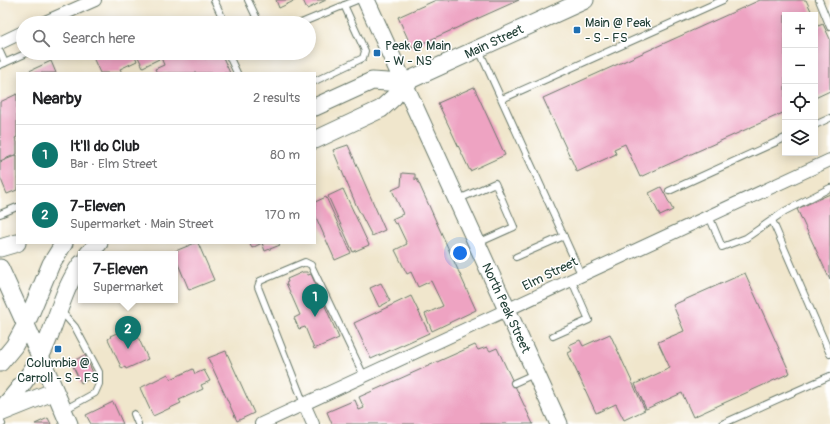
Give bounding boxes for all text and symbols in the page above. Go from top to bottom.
map controls [782,12,818,156]
button: + [782,12,818,48]
place label: Main @ Peak - S - FS [585,15,652,46]
search box [16,16,316,60]
street label: Main Street [462,21,527,63]
marker: Main @ Peak - S - FS [572,25,582,35]
icon: search [30,27,52,49]
text: Search here [62,29,135,48]
place label: Peak @ Main - W - NS [385,38,451,69]
marker: Peak @ Main - W - NS [372,48,382,58]
button: − [782,48,818,84]
button: locate [782,84,818,120]
text: Nearby [32,88,81,109]
text: 2 results [253,90,300,106]
button: layers [782,120,818,156]
text: It'll do Club [70,137,140,156]
text: 1 [42,147,48,163]
text: 80 m [270,147,300,163]
text: Bar · Elm Street [70,156,157,172]
text: 7-Eleven [70,197,125,216]
text: 2 [41,207,49,223]
text: 170 m [265,207,300,223]
text: Supermarket · Main Street [70,216,213,232]
your location [450,243,470,263]
popup [78,251,178,303]
street label: Elm Street [520,253,581,294]
text: 7-Eleven [93,260,148,279]
street label: North Peak Street [478,260,534,356]
text: Supermarket [93,279,163,295]
pin: 1 [302,284,328,317]
pin: 2 [115,316,141,349]
marker: Columbia @ Carroll - S - FS [53,344,63,354]
place label: Columbia @ Carroll - S - FS [17,355,99,386]

